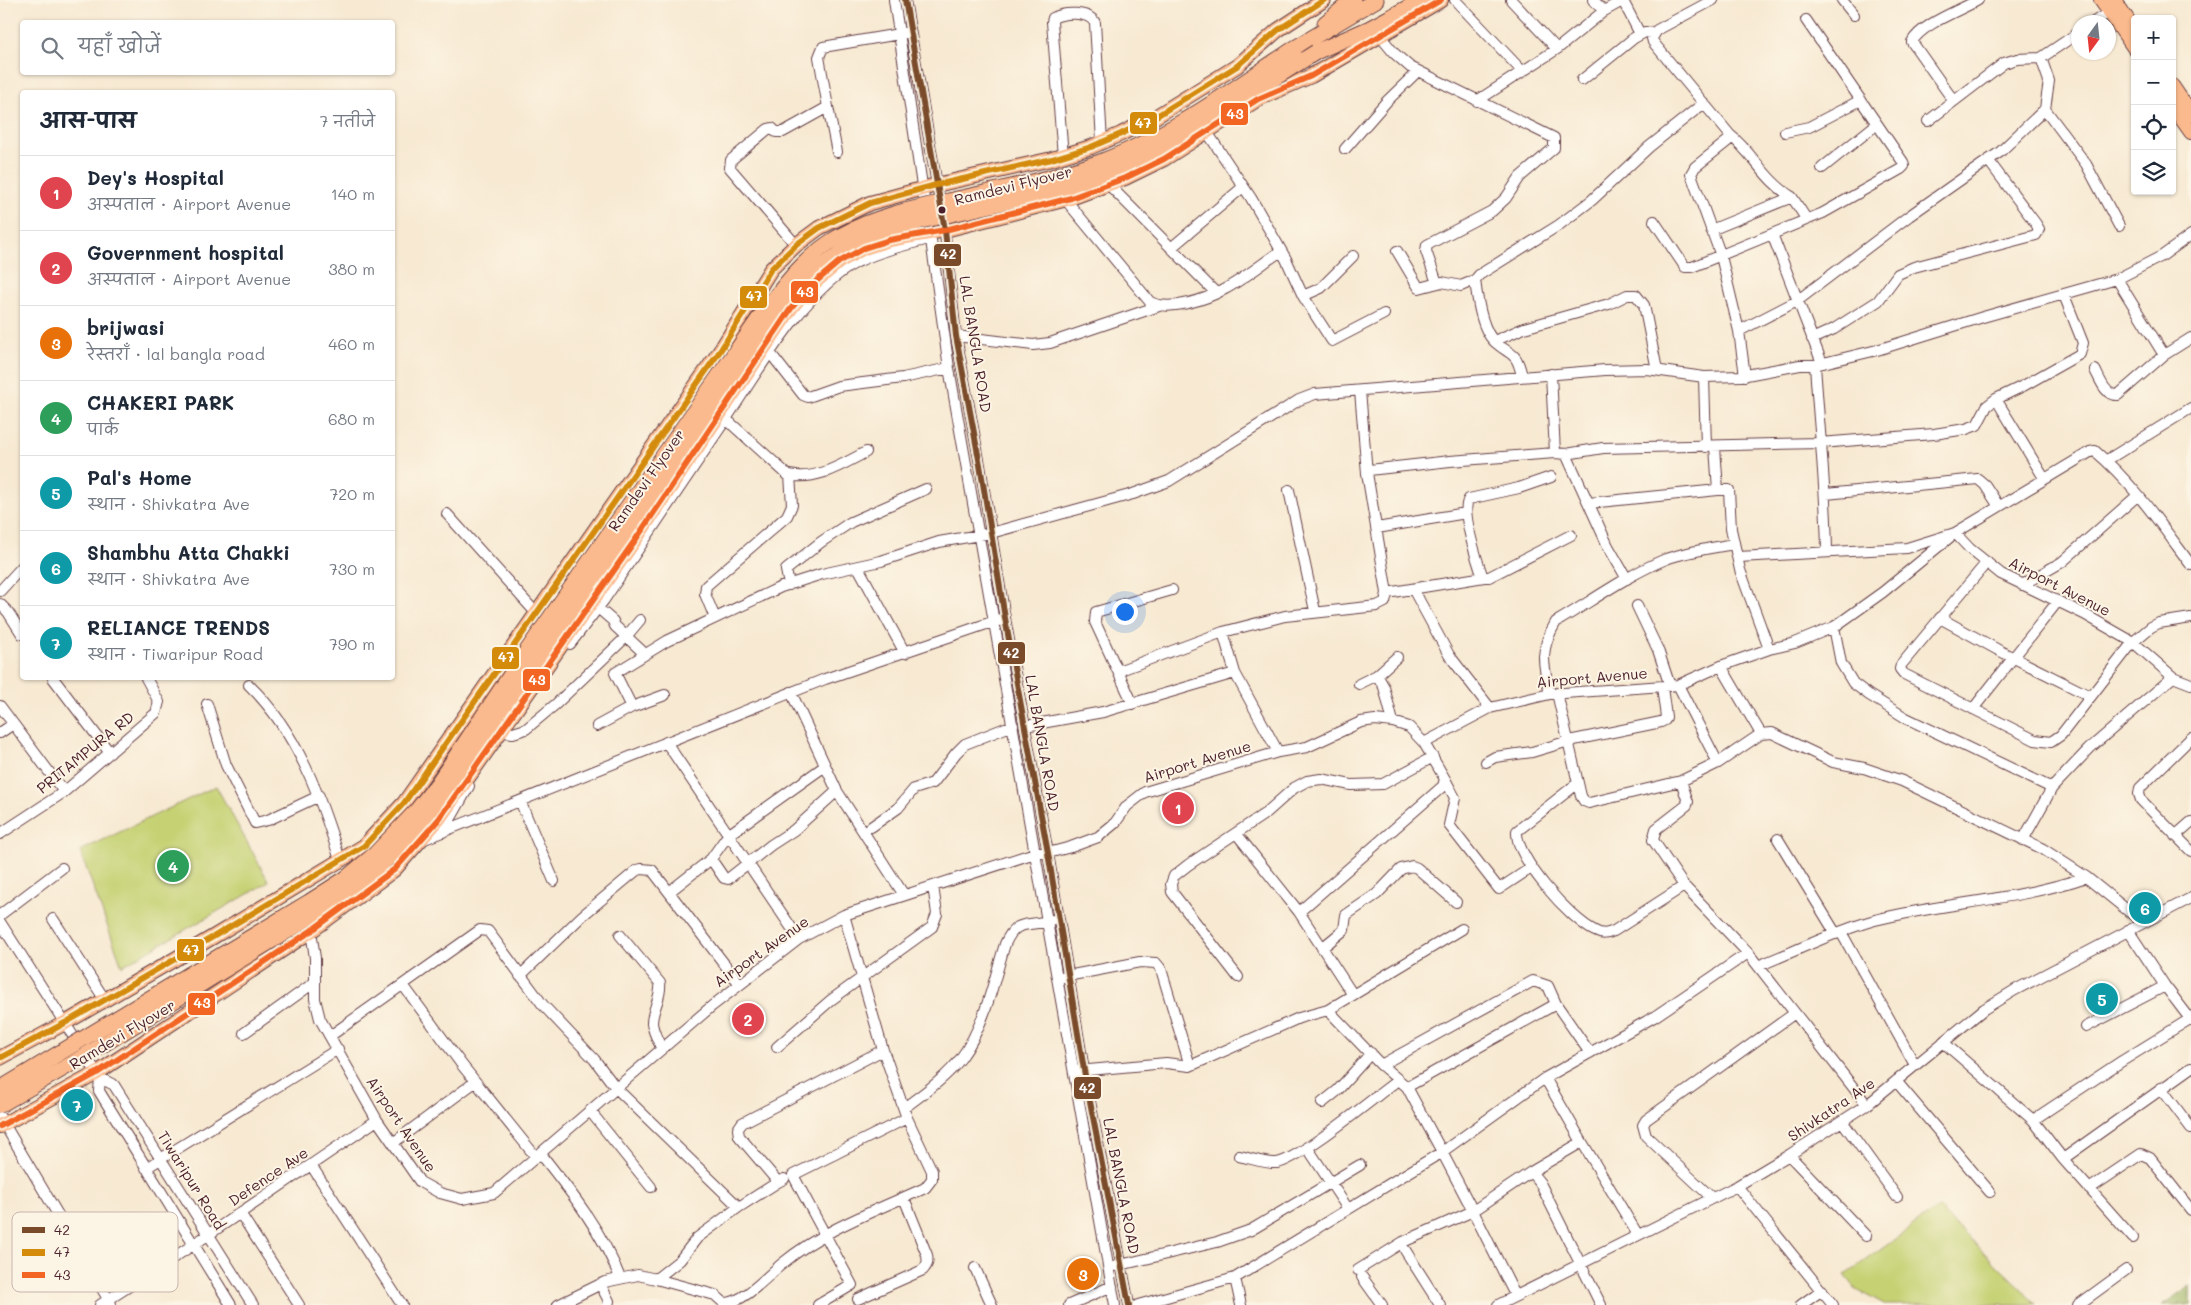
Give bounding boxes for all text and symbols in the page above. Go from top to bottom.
north arrow [2071,15,2116,60]
map controls [2131,15,2176,195]
button: + [2131,15,2176,60]
search box [20,20,395,75]
text: यहाँ खोजें [78,33,161,58]
icon: search [38,34,66,62]
button: − [2131,60,2176,105]
line badge: 43 [1220,102,1249,126]
text: 43 [1226,104,1244,123]
button: locate [2131,105,2176,150]
text: आस-पास [40,106,136,133]
text: 7 नतीजे [319,110,375,131]
line badge: 47 [1129,111,1158,135]
text: 47 [1135,113,1152,132]
button: layers [2131,150,2176,195]
street label: Ramdevi Flyover [952,161,1074,209]
text: Dey's Hospital [87,165,224,190]
text: 1 [52,183,60,204]
text: 140 m [331,183,375,204]
text: अस्पताल · Airport Avenue [87,193,291,214]
unlabelled marker [937,205,947,215]
text: Government hospital [87,240,284,265]
line badge: 42 [933,243,962,267]
text: 42 [940,244,957,263]
text: 2 [52,258,60,279]
text: 380 m [328,258,375,279]
text: अस्पताल · Airport Avenue [87,268,291,289]
street label: LAL BANGLA ROAD [955,274,997,414]
line badge: 43 [790,280,819,304]
text: 43 [796,282,814,301]
line badge: 47 [739,285,768,309]
text: 47 [746,286,763,305]
text: brijwasi [87,315,165,340]
text: 3 [51,333,61,354]
text: 460 m [328,333,375,354]
text: रेस्तराँ · lal bangla road [87,343,265,364]
text: CHAKERI PARK [87,390,234,415]
text: 4 [51,408,61,429]
text: 680 m [328,408,375,429]
text: पार्क [87,418,118,439]
street label: Ramdevi Flyover [603,425,689,535]
text: Pal's Home [87,465,192,490]
text: 5 [51,483,61,504]
text: 720 m [329,483,375,504]
text: स्थान · Shivkatra Ave [87,493,250,514]
text: Shambhu Atta Chakki [87,540,290,565]
street label: Airport Avenue [2006,552,2114,620]
text: 6 [51,558,61,579]
text: 730 m [329,558,375,579]
text: स्थान · Shivkatra Ave [87,568,250,589]
your location [1112,599,1138,625]
text: RELIANCE TRENDS [87,615,270,640]
text: 7 [52,633,60,654]
text: 790 m [329,633,375,654]
line badge: 42 [997,641,1026,665]
text: स्थान · Tiwaripur Road [87,643,263,664]
text: 42 [1003,643,1020,662]
line badge: 47 [491,646,520,670]
text: 47 [498,647,515,666]
street label: Airport Avenue [1536,662,1648,692]
line badge: 43 [522,668,551,692]
text: 43 [528,670,546,689]
street label: LAL BANGLA ROAD [1021,673,1065,813]
street label: PRITAMPURA RD [32,706,138,798]
street label: Airport Avenue [1141,735,1253,787]
pin: 1 [1162,789,1194,827]
pin: 4 [157,847,189,885]
pin: 6 [2129,889,2161,927]
street label: Airport Avenue [710,911,812,991]
line badge: 47 [176,938,205,962]
text: 47 [183,940,200,959]
pin: 5 [2086,980,2118,1018]
line badge: 43 [187,992,216,1016]
text: 43 [193,993,211,1012]
street label: Ramdevi Flyover [65,994,179,1074]
pin: 2 [732,1000,764,1038]
street label: Airport Avenue [363,1072,441,1176]
street label: Shivkatra Ave [1783,1072,1879,1146]
line badge: 42 [1073,1076,1102,1100]
text: 42 [1079,1078,1096,1097]
pin: 7 [61,1086,93,1124]
street label: LAL BANGLA ROAD [1099,1116,1145,1256]
street label: Tiwaripur Road [154,1127,230,1233]
street label: Defence Ave [224,1142,312,1210]
legend [12,1212,178,1292]
text: 42 [54,1220,70,1239]
text: 47 [54,1242,70,1261]
pin: 3 [1067,1255,1099,1293]
text: 43 [54,1265,70,1284]

